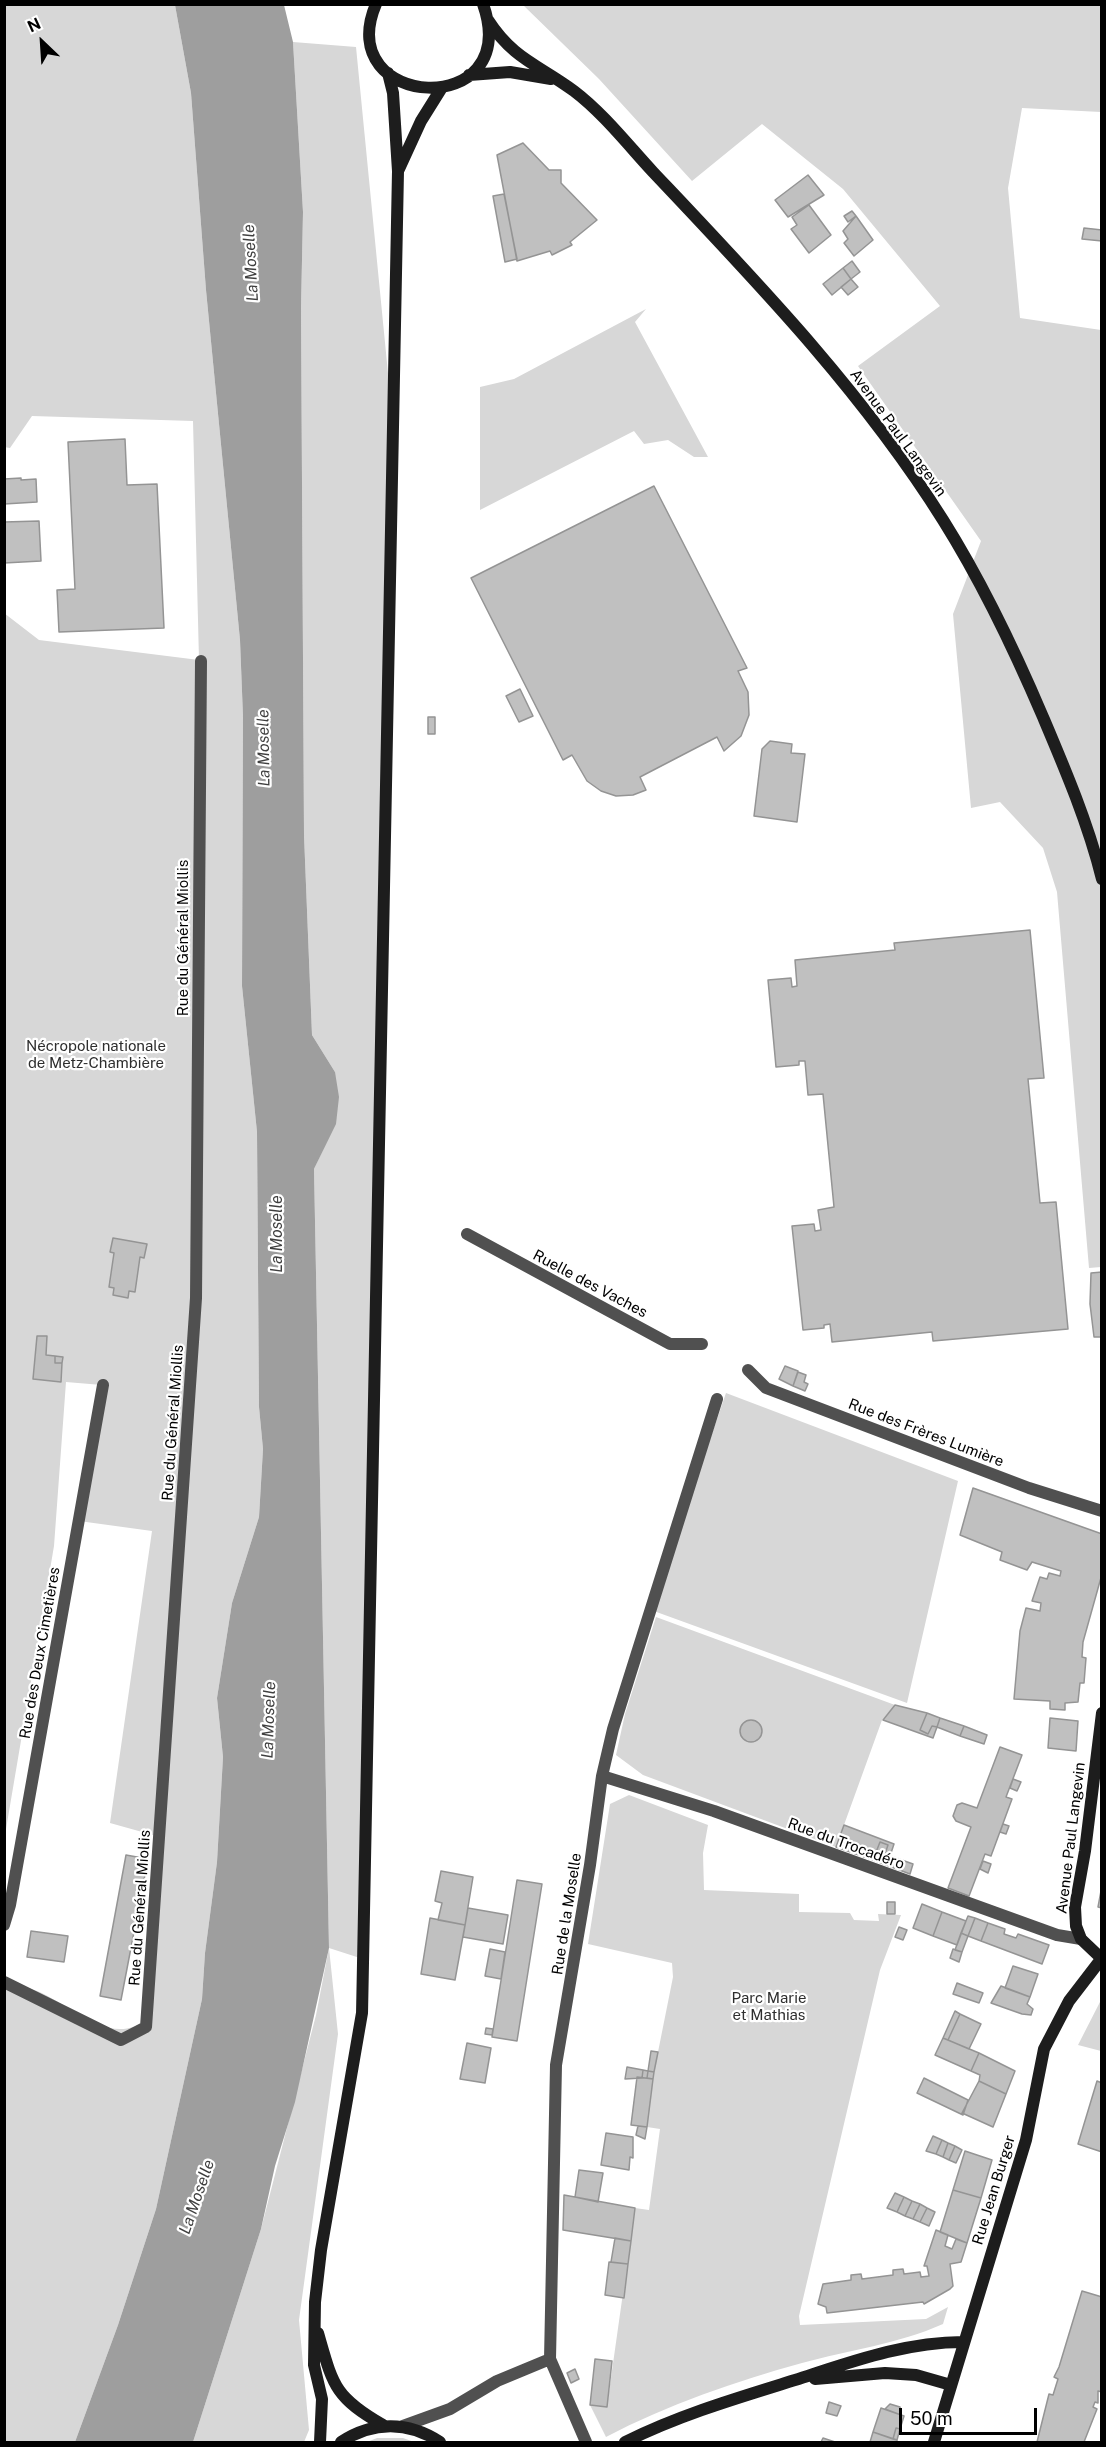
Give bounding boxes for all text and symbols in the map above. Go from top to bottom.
north arrow [12,12,72,72]
text: N [24,14,44,36]
water label: La Moselle [239,224,263,302]
street label: Avenue Paul Langevin [846,366,950,500]
water label: La Moselle [254,709,274,787]
street label: Rue du Général Miollis [174,860,192,1016]
park label: Nécropole nationale de Metz-Chambière [26,1037,166,1072]
water label: La Moselle [267,1195,287,1273]
street label: Ruelle des Vaches [530,1246,650,1322]
street label: Rue du Général Miollis [159,1344,187,1502]
street label: Rue des Frères Lumière [846,1395,1006,1471]
street label: Rue des Deux Cimetières [16,1566,64,1740]
water label: La Moselle [258,1681,280,1759]
street label: Avenue Paul Langevin [1053,1761,1089,1915]
street label: Rue du Trocadéro [785,1815,907,1873]
street label: Rue du Général Miollis [126,1829,154,1987]
street label: Rue de la Moselle [548,1852,586,1976]
park label: Parc Marie et Mathias [732,1989,806,2024]
street label: Rue Jean Burger [969,2133,1019,2247]
water label: La Moselle [175,2157,219,2237]
scale bar [902,2396,1040,2434]
text: 50 m [910,2408,953,2429]

